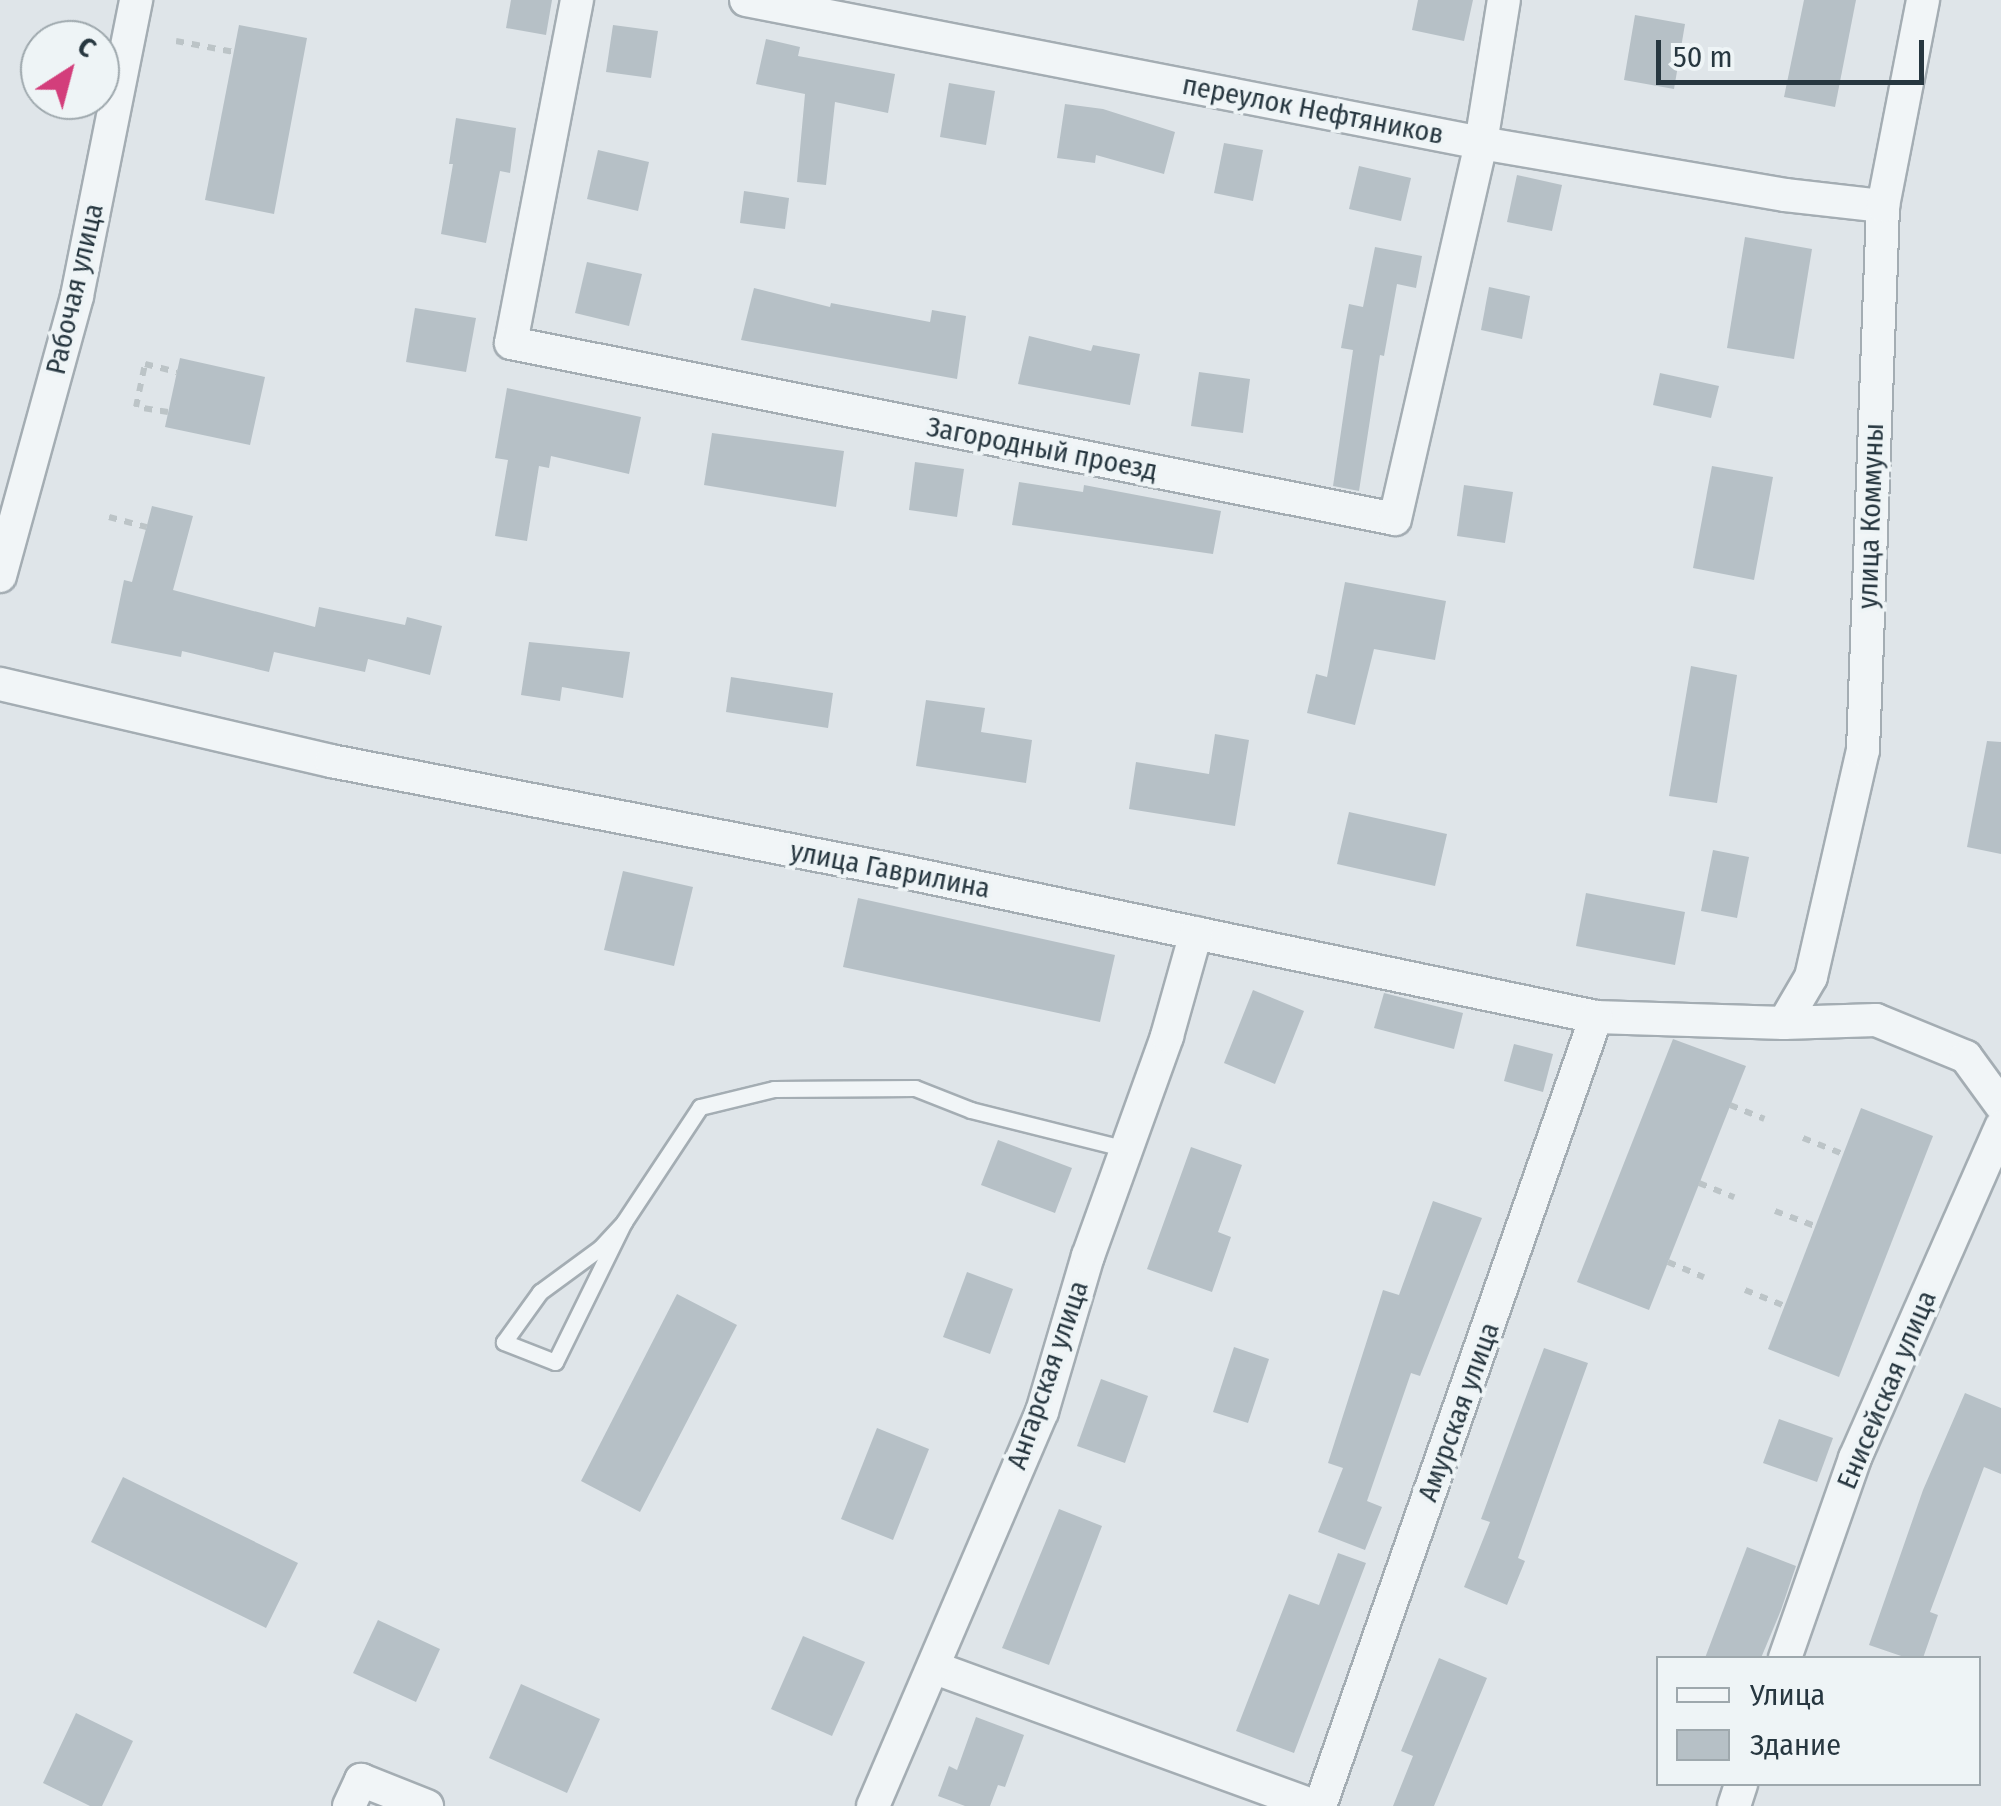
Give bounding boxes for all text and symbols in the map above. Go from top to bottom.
north arrow [20,20,120,120]
scale bar [1661,20,1928,82]
text: С [71,29,102,65]
text: 50 m [1673,39,1733,75]
street label: переулок Нефтяников [1180,68,1446,152]
street label: Рабочая улица [39,200,111,378]
street label: Загородный проезд [924,410,1160,488]
street label: улица Коммуны [1851,422,1891,610]
street label: улица Гаврилина [787,834,993,906]
street label: Ангарская улица [1000,1276,1096,1474]
street label: Енисейская улица [1830,1286,1944,1494]
street label: Амурская улица [1411,1318,1507,1506]
legend [1656,1656,1981,1786]
text: Улица [1750,1677,1825,1713]
text: Здание [1750,1727,1841,1763]

